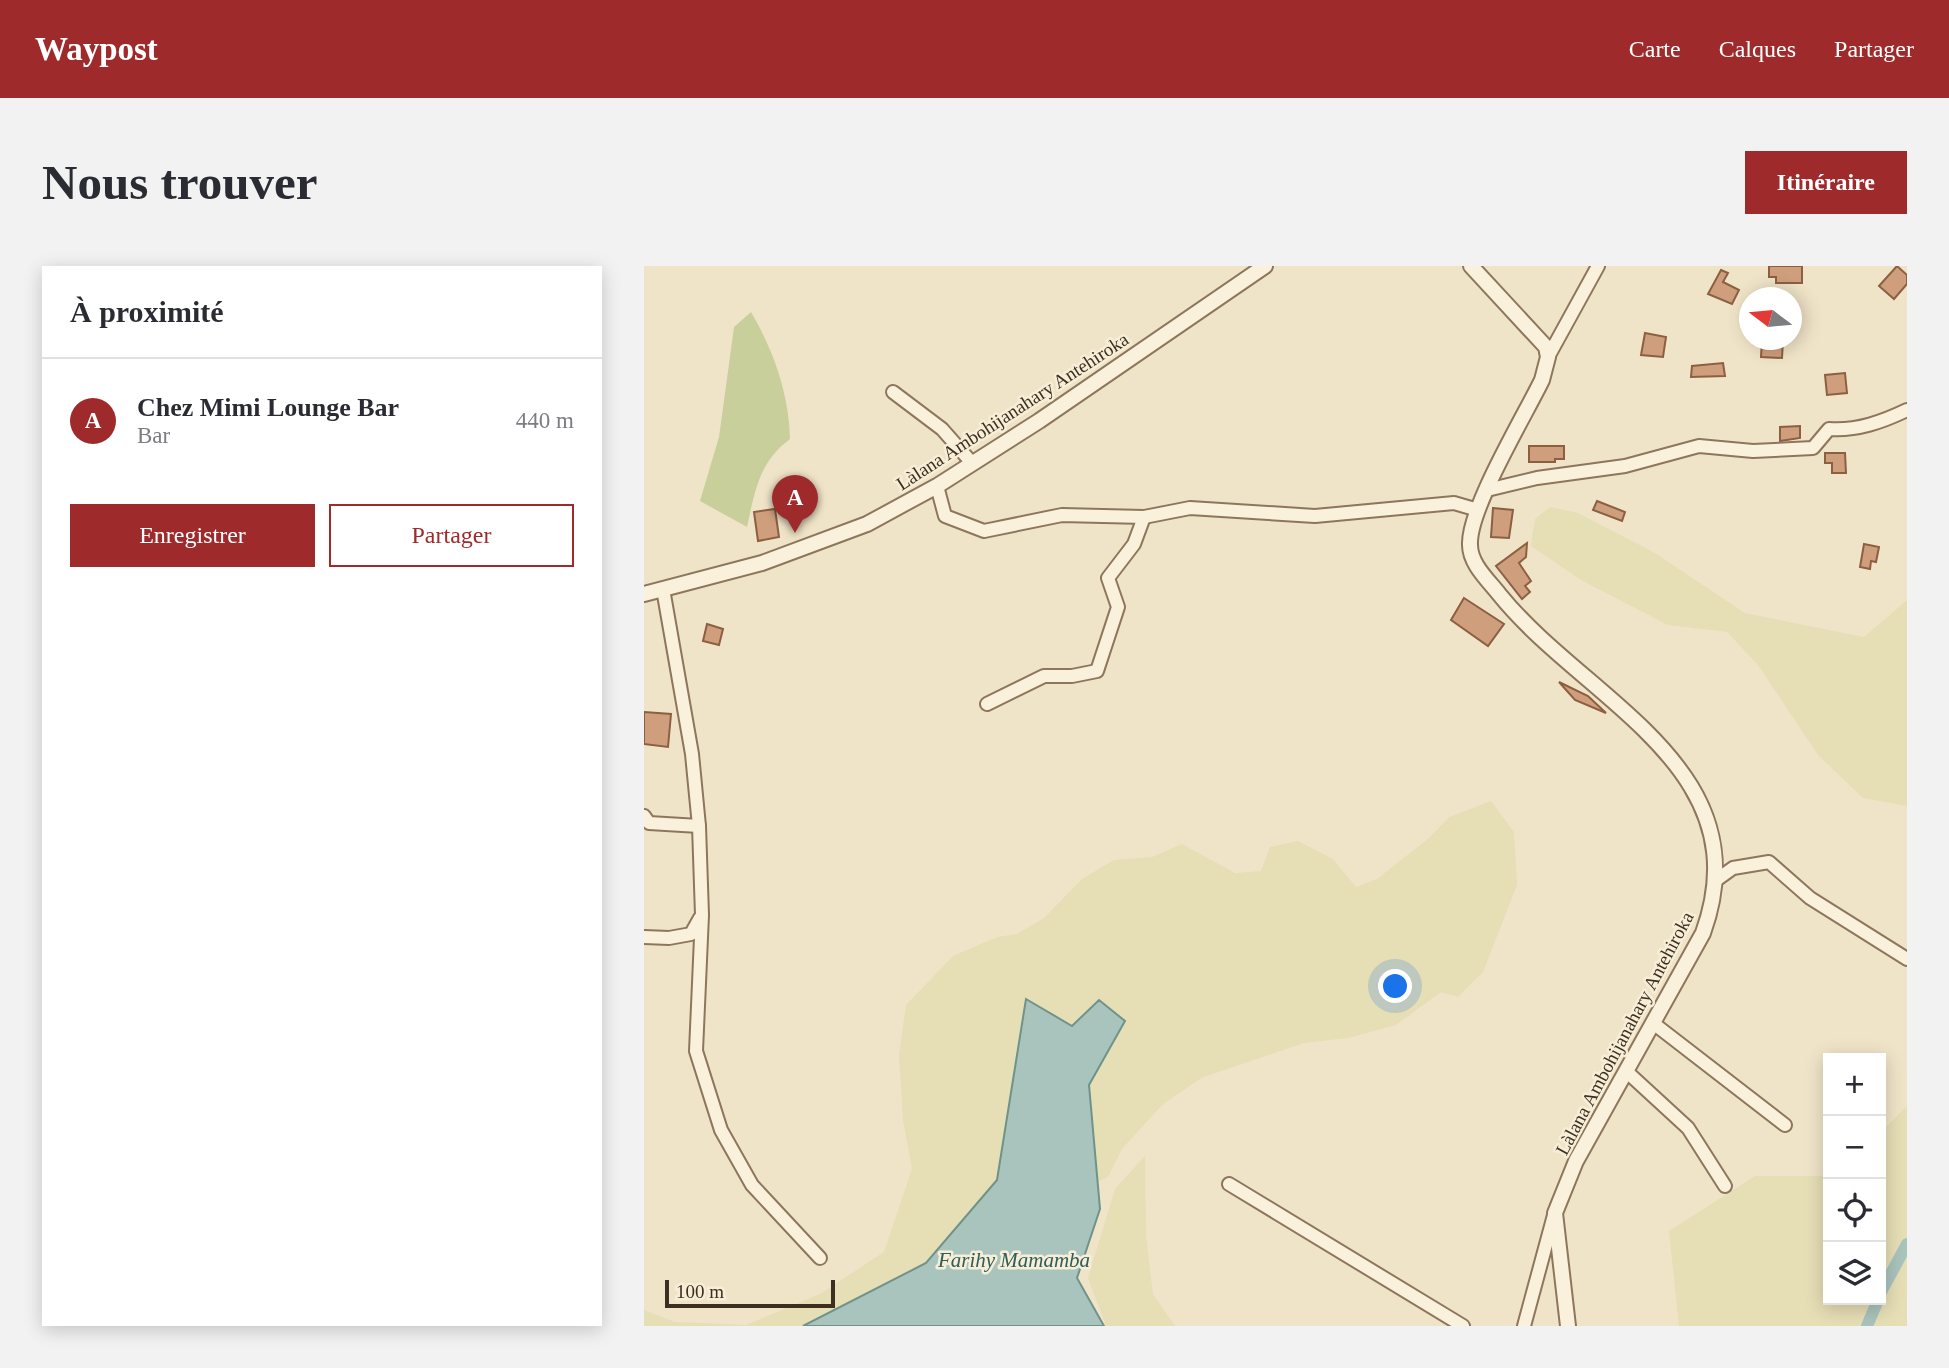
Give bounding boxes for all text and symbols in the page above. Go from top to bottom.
text: Waypost [35,31,158,67]
text: Carte [1629,36,1681,62]
text: Calques [1719,36,1796,62]
text: Partager [1834,36,1914,62]
button: Itinéraire [1745,151,1907,214]
text: Nous trouver [42,155,317,210]
north arrow [1739,287,1802,350]
text: À proximité [70,295,224,328]
street label: Làlana Ambohijanahary Antehiroka [892,328,1133,494]
text: Chez Mimi Lounge Bar [137,393,399,422]
text: A [85,408,101,433]
text: 440 m [516,408,574,433]
text: Bar [137,423,170,448]
pin: A [772,475,818,533]
button: Enregistrer [70,504,315,567]
button: Partager [329,504,574,567]
street label: Làlana Ambohijanahary Antehiroka [1551,908,1698,1158]
your location [1378,969,1412,1003]
map controls [1823,1053,1886,1305]
button: + [1823,1053,1886,1116]
button: − [1823,1116,1886,1179]
button: locate [1823,1179,1886,1242]
button: layers [1823,1242,1886,1305]
water label: Farihy Mamamba [937,1248,1090,1272]
scale bar [665,1277,835,1309]
text: 100 m [676,1281,724,1302]

